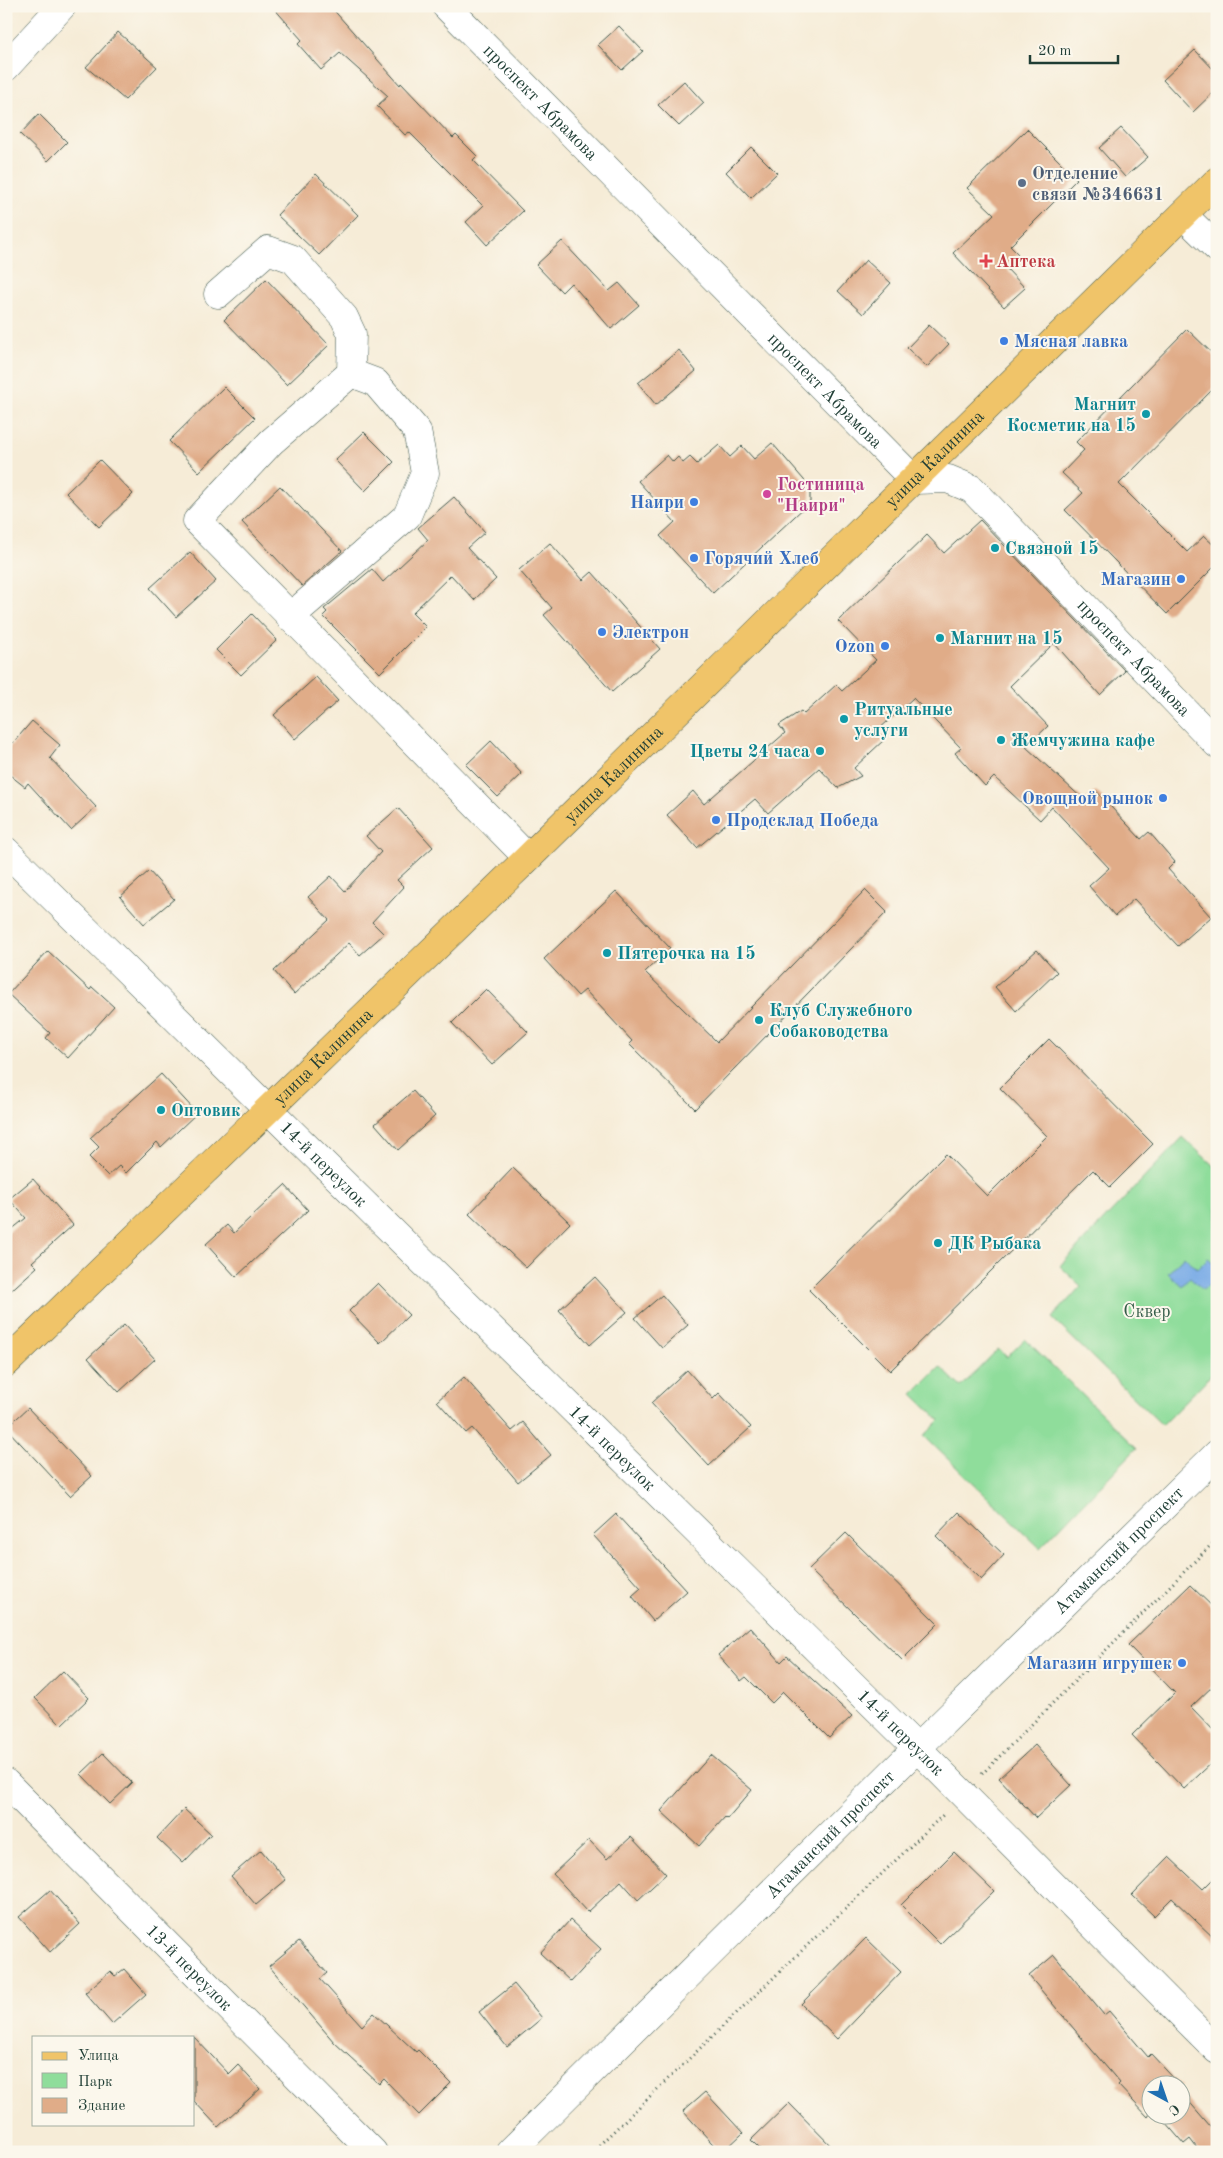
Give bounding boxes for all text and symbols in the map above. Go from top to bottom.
scale bar [1030,32,1118,64]
street label: проспект Абрамова [479,41,601,164]
text: 20 m [1038,44,1072,59]
place label: Отделение связи №346631 [1032,165,1164,204]
marker: Отделение связи №346631 [1016,177,1028,189]
place label: Аптека [996,253,1056,271]
marker: Аптека [980,255,992,267]
street label: проспект Абрамова [764,330,885,452]
place label: Мясная лавка [1014,333,1128,351]
marker: Мясная лавка [998,335,1010,347]
place label: Магнит Косметик на 15 [1006,396,1136,435]
street label: улица Калинина [882,407,988,511]
marker: Магнит Косметик на 15 [1140,408,1152,420]
place label: Гостиница "Наири" [777,476,865,515]
marker: Гостиница "Наири" [761,488,773,500]
place label: Наири [630,494,684,512]
marker: Наири [688,496,700,508]
place label: Связной 15 [1005,540,1099,558]
marker: Связной 15 [989,542,1001,554]
place label: Горячий Хлеб [704,550,819,568]
marker: Горячий Хлеб [688,552,700,564]
place label: Магазин [1100,571,1171,589]
marker: Магазин [1175,573,1187,585]
street label: проспект Абрамова [1073,596,1193,720]
place label: Электрон [612,624,689,642]
marker: Электрон [596,626,608,638]
place label: Магнит на 15 [950,630,1063,648]
marker: Магнит на 15 [934,632,946,644]
place label: Ozon [835,638,875,656]
marker: Ozon [879,640,891,652]
place label: Ритуальные услуги [854,701,953,740]
marker: Ритуальные услуги [838,713,850,725]
street label: улица Калинина [561,723,667,827]
place label: Жемчужина кафе [1011,732,1155,751]
marker: Жемчужина кафе [995,734,1007,746]
place label: Цветы 24 часа [690,743,810,761]
marker: Цветы 24 часа [814,745,826,757]
place label: Овощной рынок [1022,790,1154,808]
marker: Овощной рынок [1157,792,1169,804]
place label: Продсклад Победа [726,812,879,830]
marker: Продсклад Победа [710,814,722,826]
place label: Пятерочка на 15 [617,945,756,963]
marker: Пятерочка на 15 [601,947,613,959]
place label: Клуб Служебного Собаководства [769,1002,913,1041]
street label: улица Калинина [271,1005,377,1109]
marker: Клуб Служебного Собаководства [753,1014,765,1026]
place label: Оптовик [171,1102,241,1120]
marker: Оптовик [155,1104,167,1116]
street label: 14-й переулок [276,1118,370,1211]
place label: ДК Рыбака [948,1235,1041,1253]
marker: ДК Рыбака [932,1237,944,1249]
park label: Сквер [1123,1303,1171,1321]
street label: 14-й переулок [565,1402,659,1495]
street label: Атаманский проспект [1051,1484,1188,1618]
place label: Магазин игрушек [1027,1655,1173,1673]
marker: Магазин игрушек [1176,1657,1188,1669]
street label: 14-й переулок [853,1687,947,1779]
street label: Атаманский проспект [763,1768,899,1902]
street label: 13-й переулок [142,1921,235,2015]
legend [32,2036,195,2126]
text: Улица [78,2049,119,2064]
text: Парк [78,2075,113,2090]
north arrow [1140,2076,1190,2126]
text: Здание [78,2099,125,2114]
text: С [1166,2101,1182,2118]

